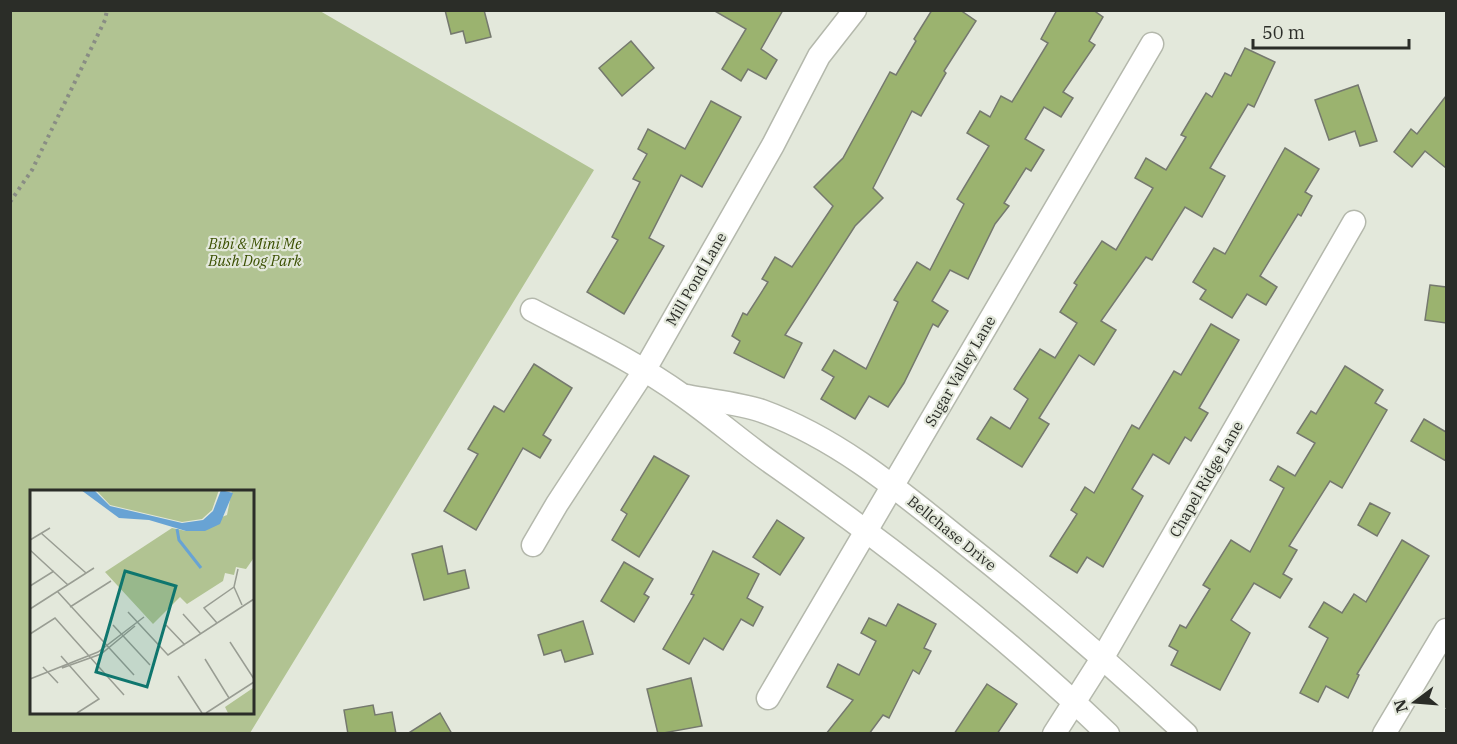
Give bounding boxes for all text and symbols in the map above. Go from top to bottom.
scale bar [1253,12,1409,50]
text: 50 m [1262,21,1305,44]
street label: Mill Pond Lane [662,229,730,329]
park label: Bibi & Mini Me Bush Dog Park [207,234,302,270]
street label: Sugar Valley Lane [921,312,999,430]
street label: Chapel Ridge Lane [1165,418,1247,540]
inset map [30,490,254,714]
street label: Bellchase Drive [904,491,1000,575]
north arrow [1385,672,1445,732]
text: N [1389,697,1412,715]

